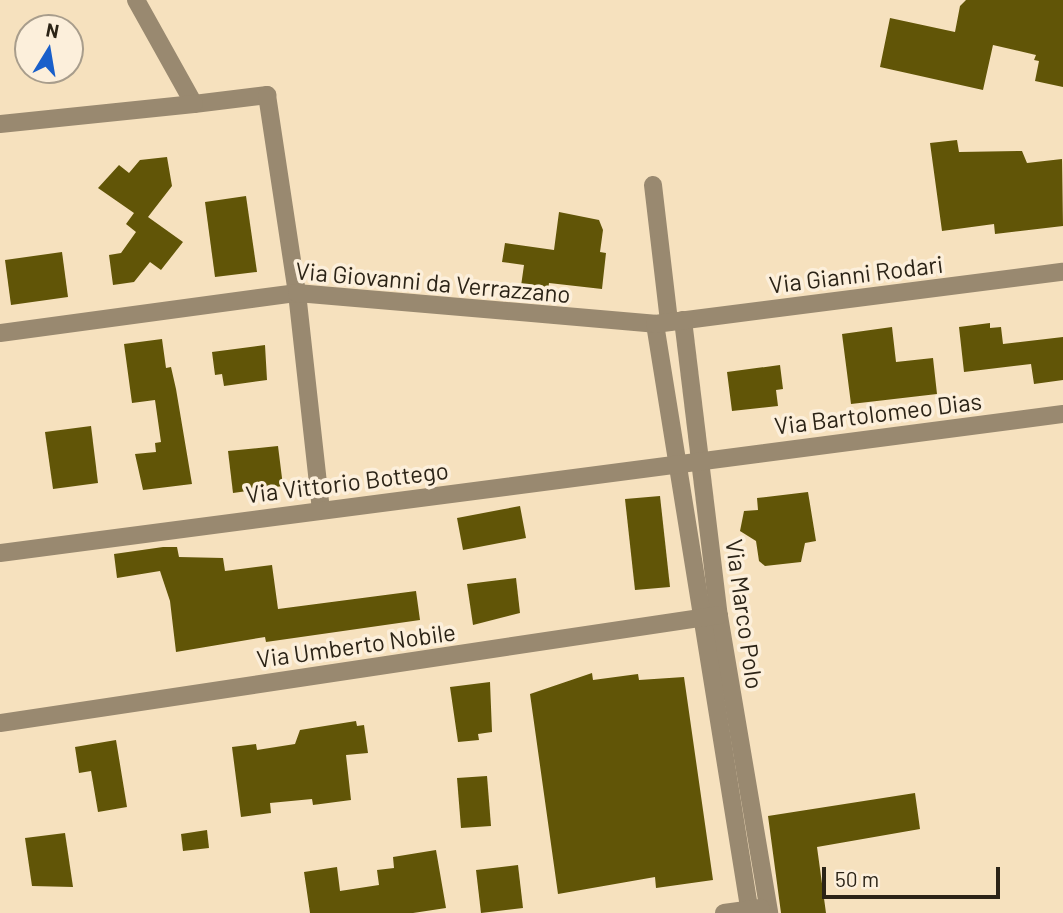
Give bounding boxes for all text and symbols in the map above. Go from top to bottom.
north arrow [14,14,84,84]
text: N [44,17,61,42]
street label: Via Gianni Rodari [767,249,945,299]
street label: Via Giovanni da Verrazzano [294,256,572,308]
street label: Via Bartolomeo Dias [773,386,983,440]
street label: Via Vittorio Bottego [244,455,450,509]
street label: Via Marco Polo [720,537,770,691]
street label: Via Umberto Nobile [255,617,457,673]
scale bar [825,853,1004,897]
text: 50 m [835,866,879,891]

